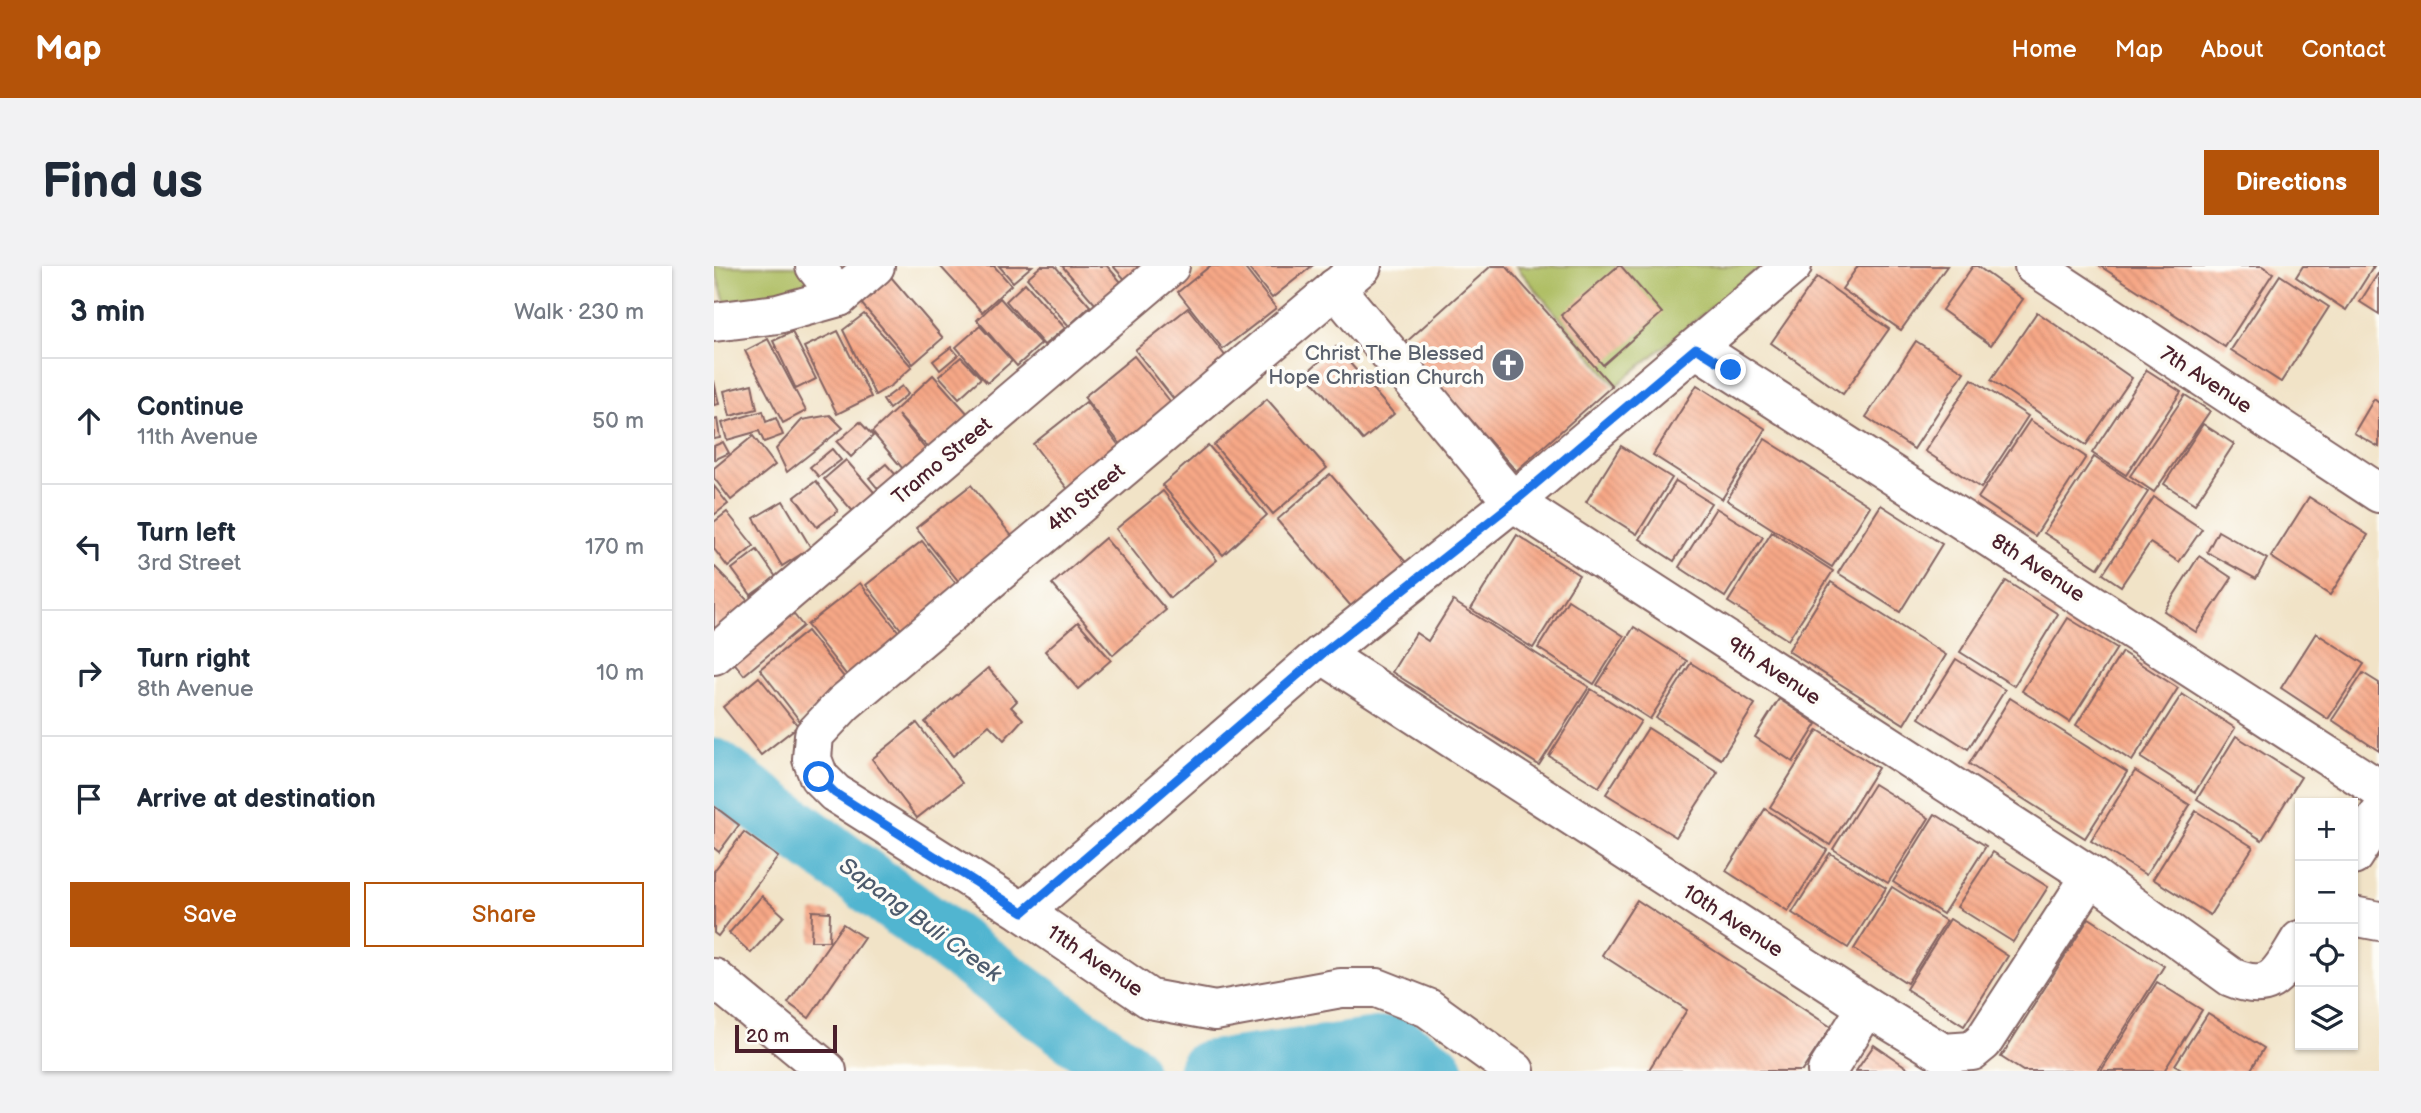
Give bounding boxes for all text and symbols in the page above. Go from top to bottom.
text: Map [35,29,101,69]
text: Home [2012,35,2077,64]
text: Map [2115,35,2163,64]
text: About [2201,35,2263,64]
text: Contact [2301,35,2386,64]
button: Directions [2204,150,2379,215]
text: Find us [42,153,203,212]
text: 3 min [70,294,145,330]
text: Walk · 230 m [514,298,644,326]
place label: Christ The Blessed Hope Christian Church [1268,341,1484,390]
street label: 7th Avenue [2155,341,2257,419]
church icon: Christ The Blessed Hope Christian Church [1489,346,1527,384]
route end [1715,354,1746,385]
text: Continue [137,392,244,423]
icon: ahead [70,402,108,440]
text: 50 m [592,407,644,435]
street label: Tramo Street [887,412,997,510]
text: 11th Avenue [137,423,258,451]
street label: 4th Street [1042,458,1130,538]
text: Turn left [137,518,236,549]
icon: left [70,528,108,566]
street label: 8th Avenue [1987,529,2089,607]
text: 170 m [585,533,644,561]
text: 3rd Street [137,549,241,577]
street label: 9th Avenue [1723,632,1825,710]
text: Turn right [137,644,250,675]
icon: right [70,654,108,692]
text: 10 m [596,659,644,687]
text: 8th Avenue [137,675,254,703]
route start [803,761,834,792]
icon: arrive [70,780,108,818]
text: Arrive at destination [137,784,376,815]
map controls [2295,798,2358,1050]
button: + [2295,798,2358,861]
water label: Sapang Buli Creek [833,852,1007,989]
button: − [2295,861,2358,924]
street label: 10th Avenue [1678,879,1788,963]
button: Save [70,882,350,947]
button: Share [364,882,644,947]
street label: 11th Avenue [1042,920,1148,1002]
button: locate [2295,924,2358,987]
button: layers [2295,987,2358,1050]
scale bar [735,1022,836,1054]
text: 20 m [746,1025,789,1048]

